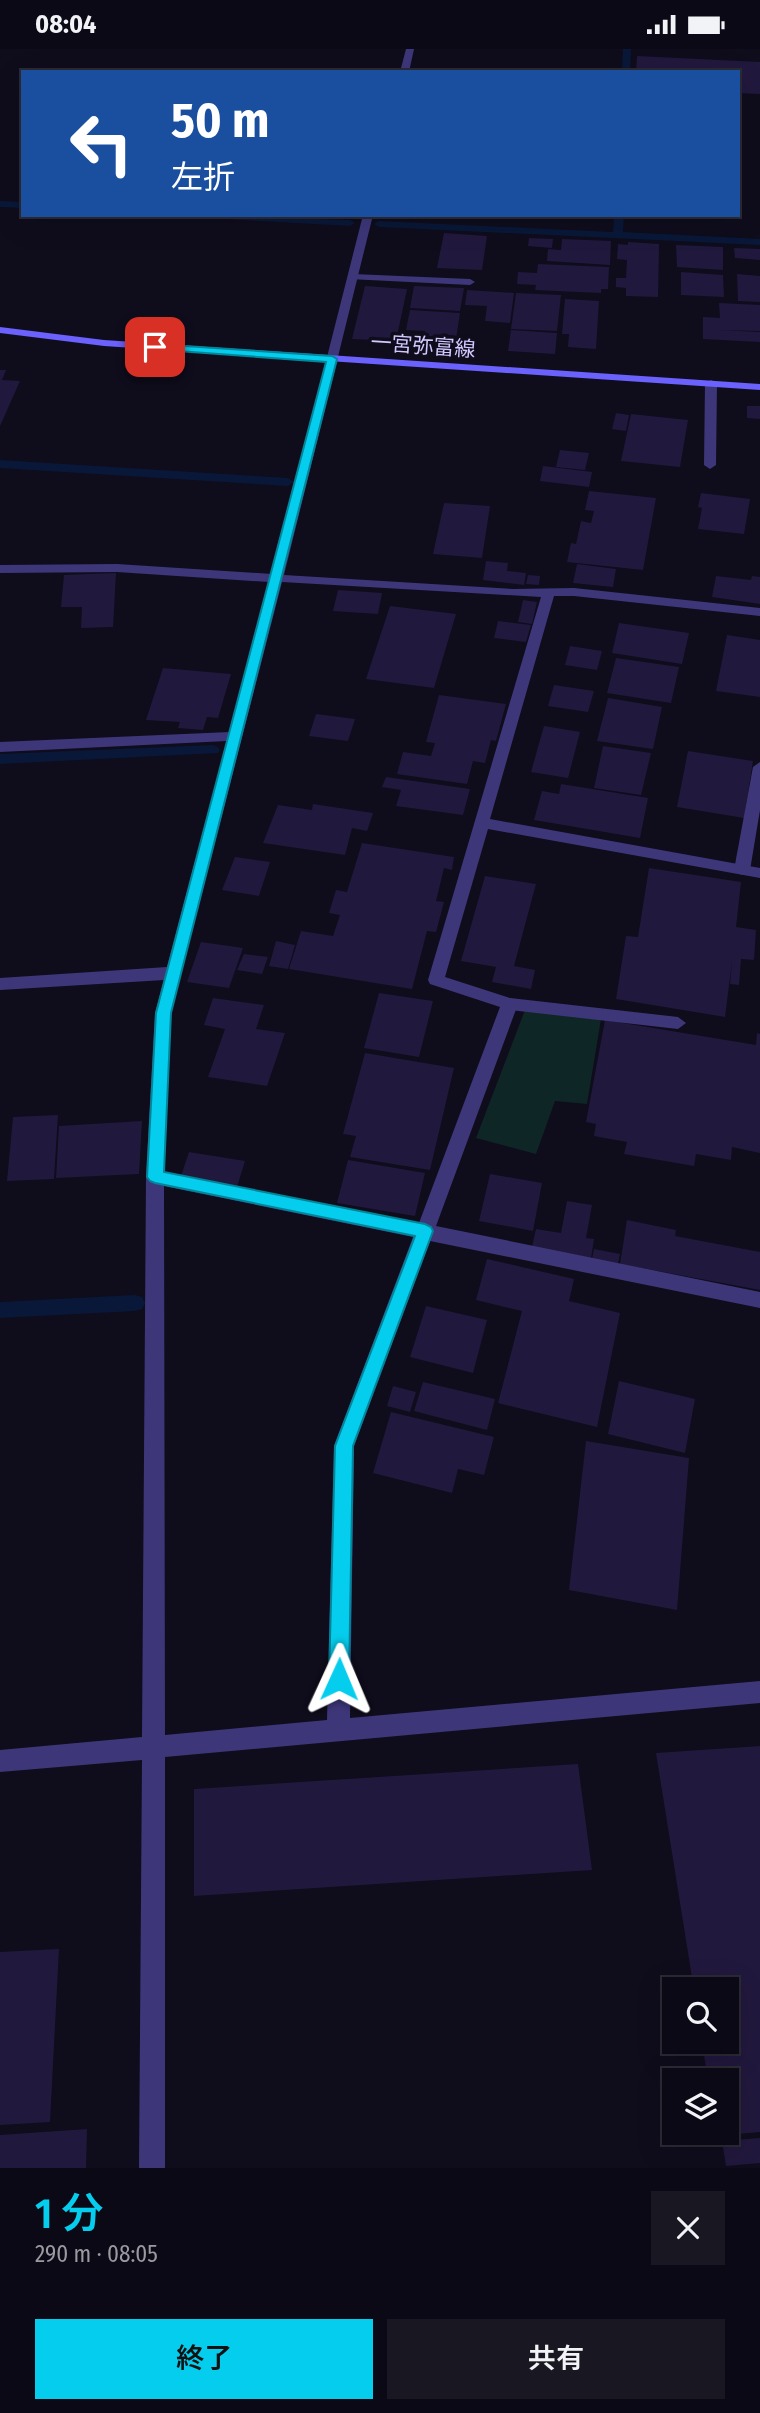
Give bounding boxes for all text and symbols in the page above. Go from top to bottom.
text: 08:04 [35,9,96,40]
text: 50 m [171,91,269,150]
icon: left [56,98,147,189]
text: 左折 [171,158,235,196]
pin [125,317,185,377]
icon: arrive [136,328,174,366]
street label: 一宮弥富線 [370,329,476,363]
position arrow [302,1642,376,1716]
map controls [662,1977,739,2145]
button: search [662,1977,739,2054]
button: layers [662,2068,739,2145]
text: 1 分 [35,2189,104,2239]
button: close [651,2191,725,2265]
text: 290 m · 08:05 [35,2240,158,2268]
button: 終了 [35,2319,373,2399]
button: 共有 [387,2319,725,2399]

